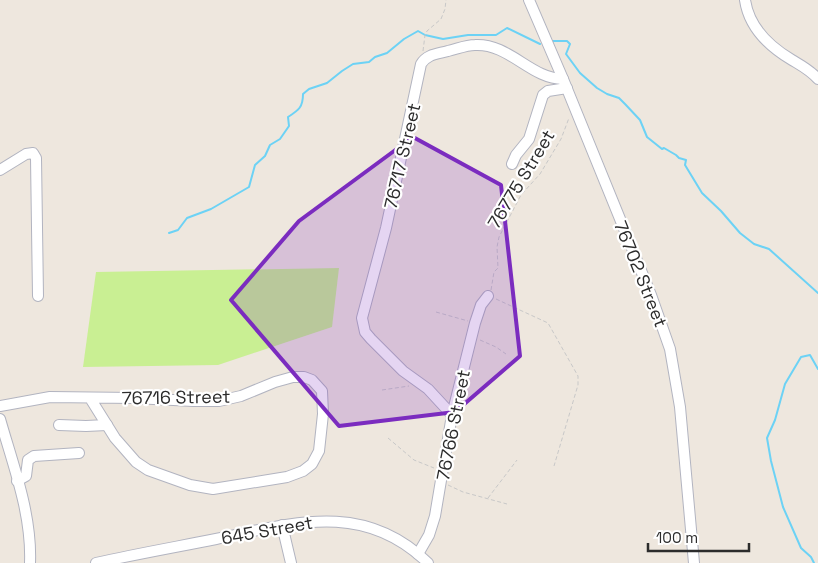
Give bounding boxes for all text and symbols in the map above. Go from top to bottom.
street label: 76717 Street [379,101,425,211]
street label: 76775 Street [482,125,560,233]
street label: 76702 Street [609,217,673,331]
street label: 76766 Street [431,368,475,482]
street label: 76716 Street [121,385,231,409]
street label: 645 Street [219,511,315,549]
scale bar [648,520,749,552]
text: 100 m [656,528,698,547]

